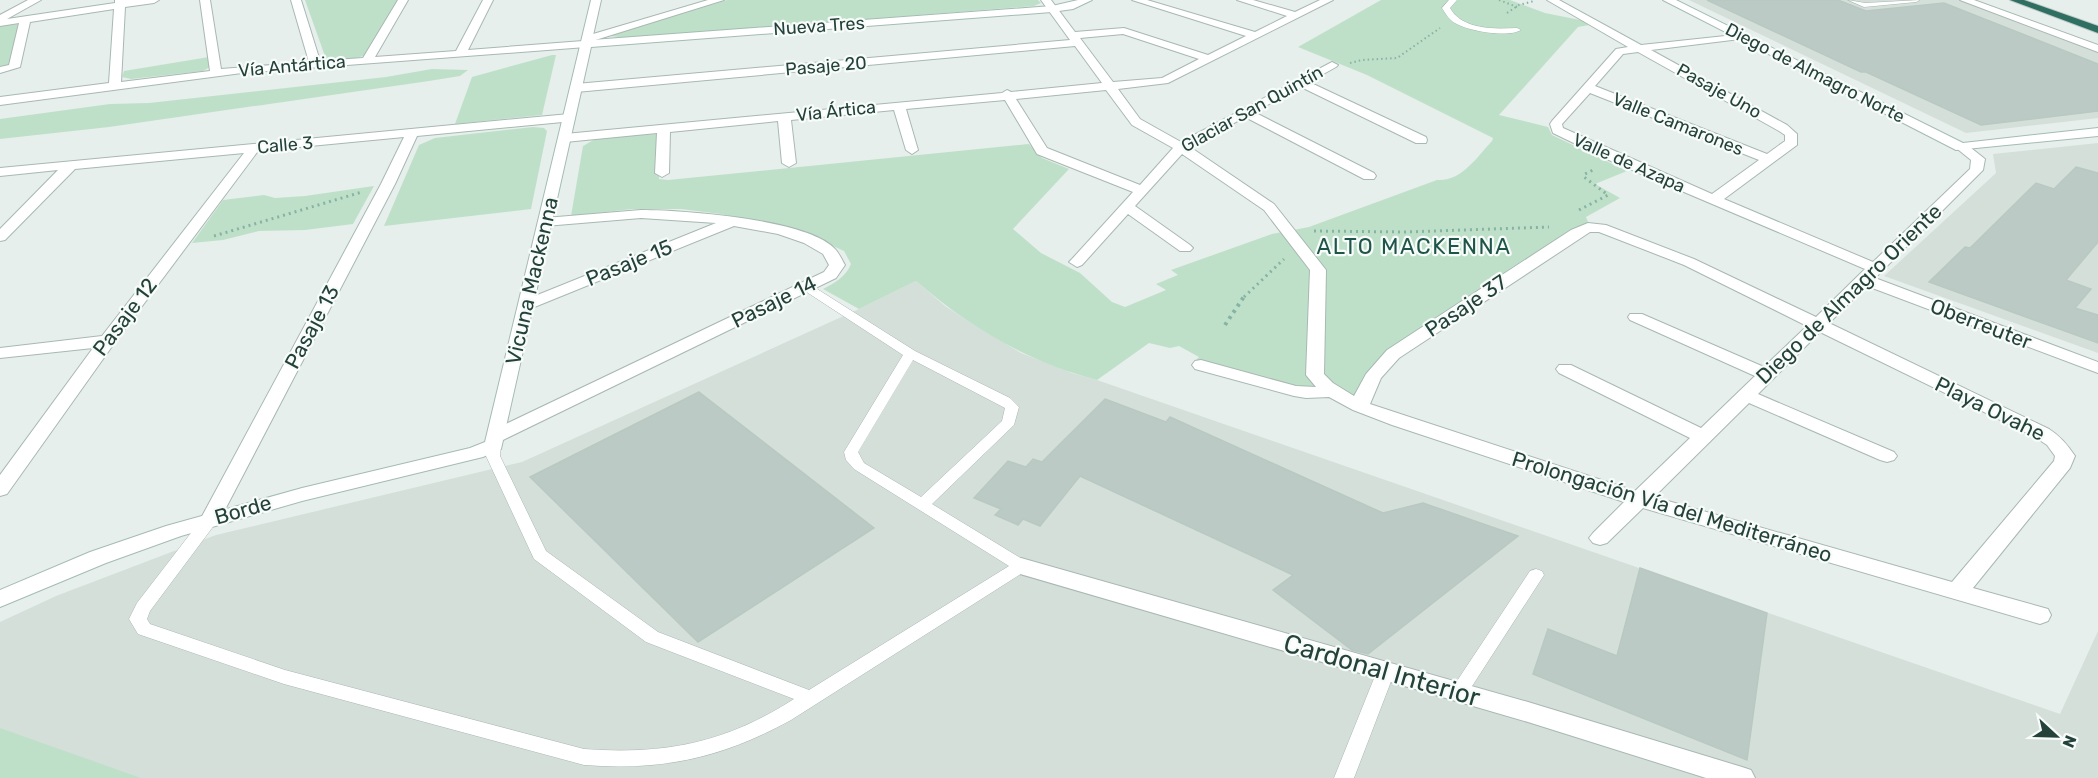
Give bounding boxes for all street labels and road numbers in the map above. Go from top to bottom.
street label: Nueva Tres [773,12,865,40]
street label: Diego de Almagro Norte [1722,18,1908,128]
street label: Vía Antártica [237,50,347,82]
street label: Pasaje 20 [784,51,868,81]
street label: Pasaje Uno [1673,59,1765,123]
street label: Glaciar San Quintín [1177,61,1327,157]
street label: Valle Camarones [1609,88,1747,160]
street label: Vía Ártica [795,96,877,126]
street label: Valle de Azapa [1569,128,1689,198]
street label: Calle 3 [256,132,314,158]
street label: Vicuna Mackenna [500,195,563,367]
street label: Diego de Almagro Oriente [1751,198,1947,389]
street label: Pasaje 15 [582,234,676,291]
street label: Pasaje 37 [1420,269,1511,342]
street label: Pasaje 14 [727,270,820,333]
street label: Pasaje 12 [87,273,162,361]
street label: Pasaje 13 [279,281,344,373]
street label: Oberreuter [1927,293,2035,354]
street label: Playa Ovahe [1931,371,2049,446]
street label: Prolongación Vía del Mediterráneo [1509,446,1835,567]
street label: Borde [211,489,274,530]
street label: Cardonal Interior [1280,628,1484,713]

